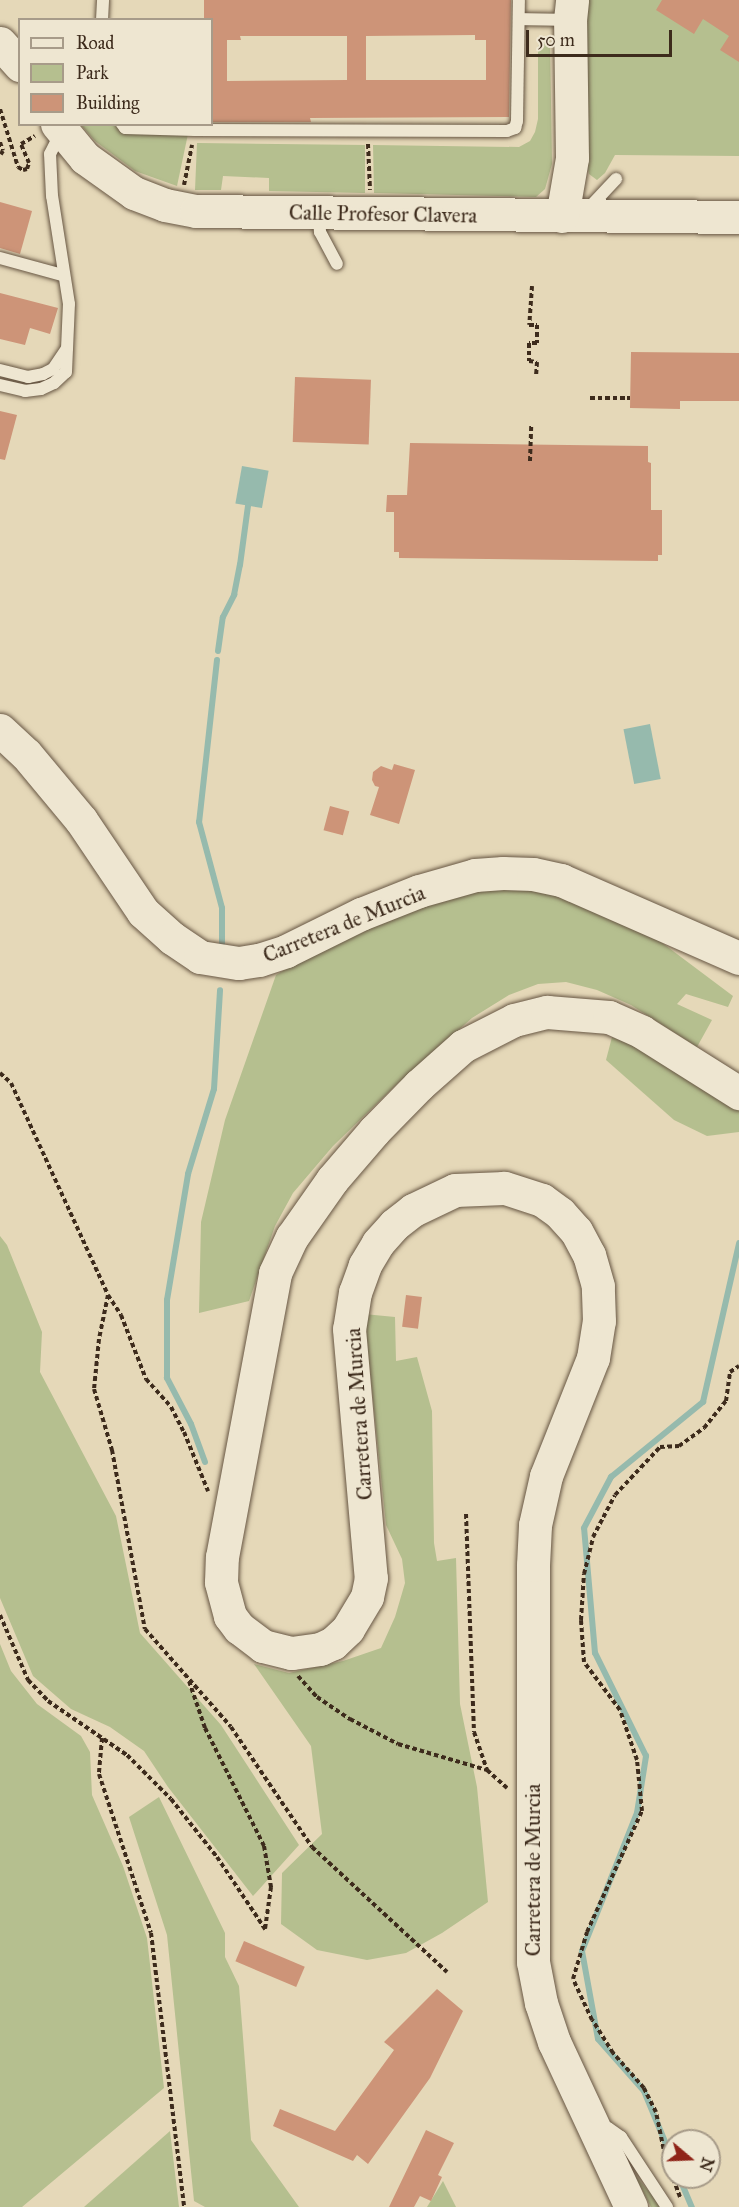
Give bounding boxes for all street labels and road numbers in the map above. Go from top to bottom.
street label: Calle Profesor Clavera [289,200,477,228]
street label: Carretera de Murcia [259,880,429,968]
street label: Carretera de Murcia [340,1327,378,1501]
street label: Carretera de Murcia [520,1784,546,1956]

